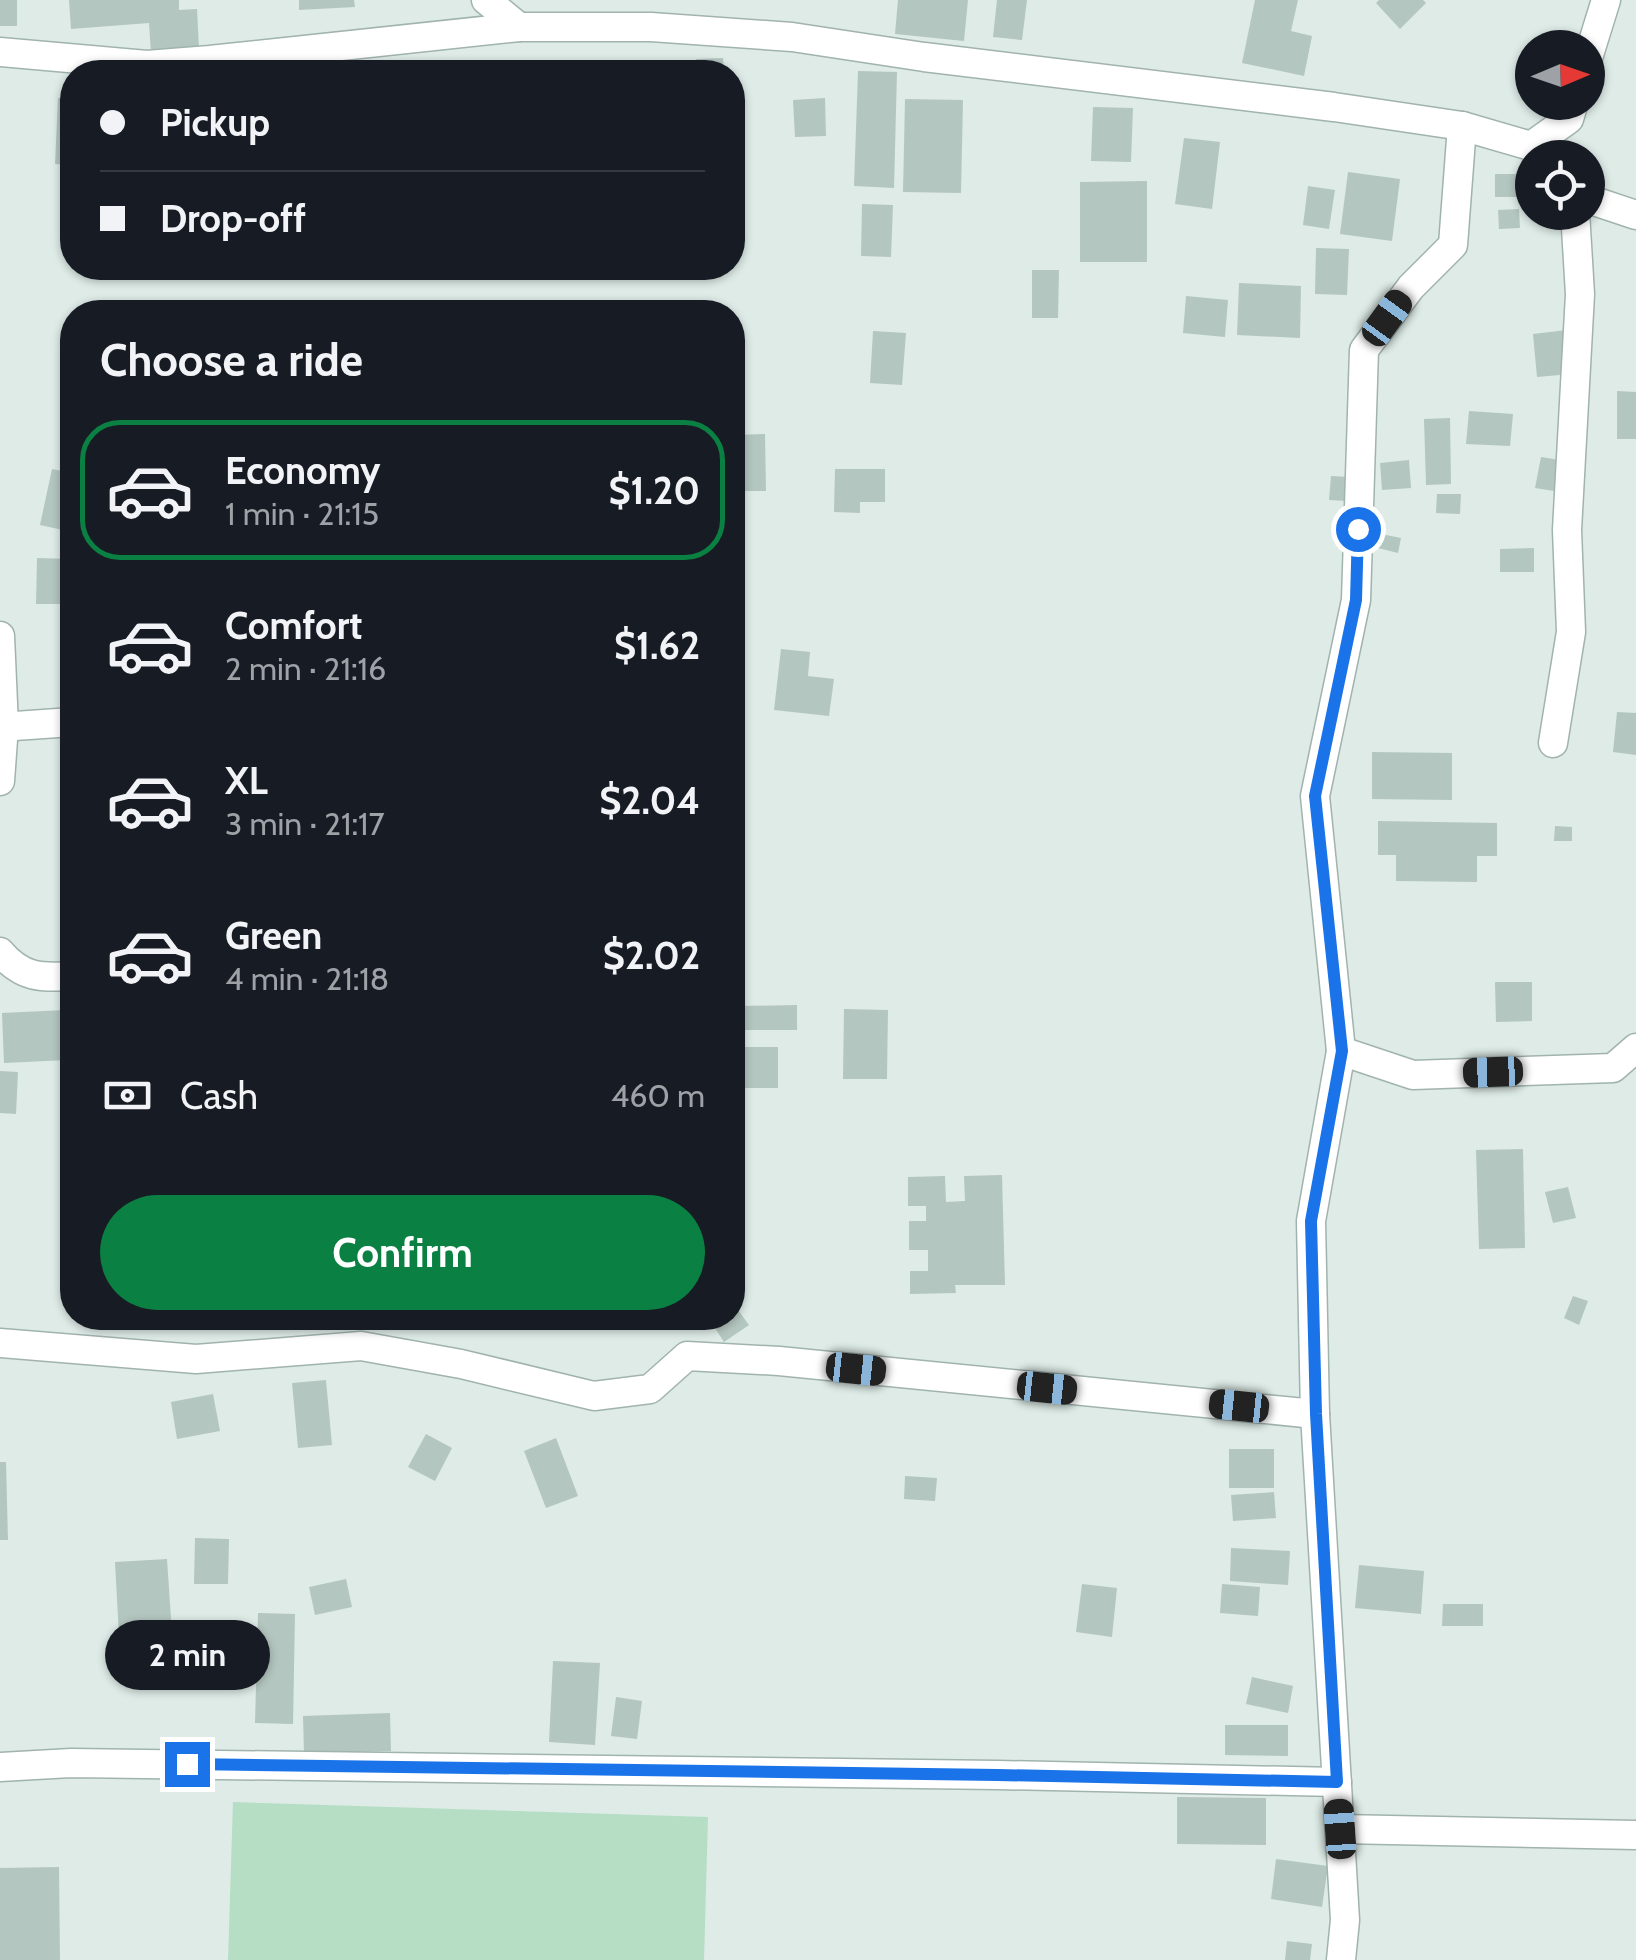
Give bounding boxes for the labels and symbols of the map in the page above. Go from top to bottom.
north arrow [1515,30,1605,120]
car [1357,285,1417,351]
route start [1336,507,1381,552]
car [1462,1056,1524,1088]
car [825,1351,887,1387]
car [1016,1370,1078,1406]
car [1208,1388,1270,1424]
callout: 2 min [104,1619,270,1689]
route end [165,1742,210,1787]
car [1323,1798,1357,1860]

